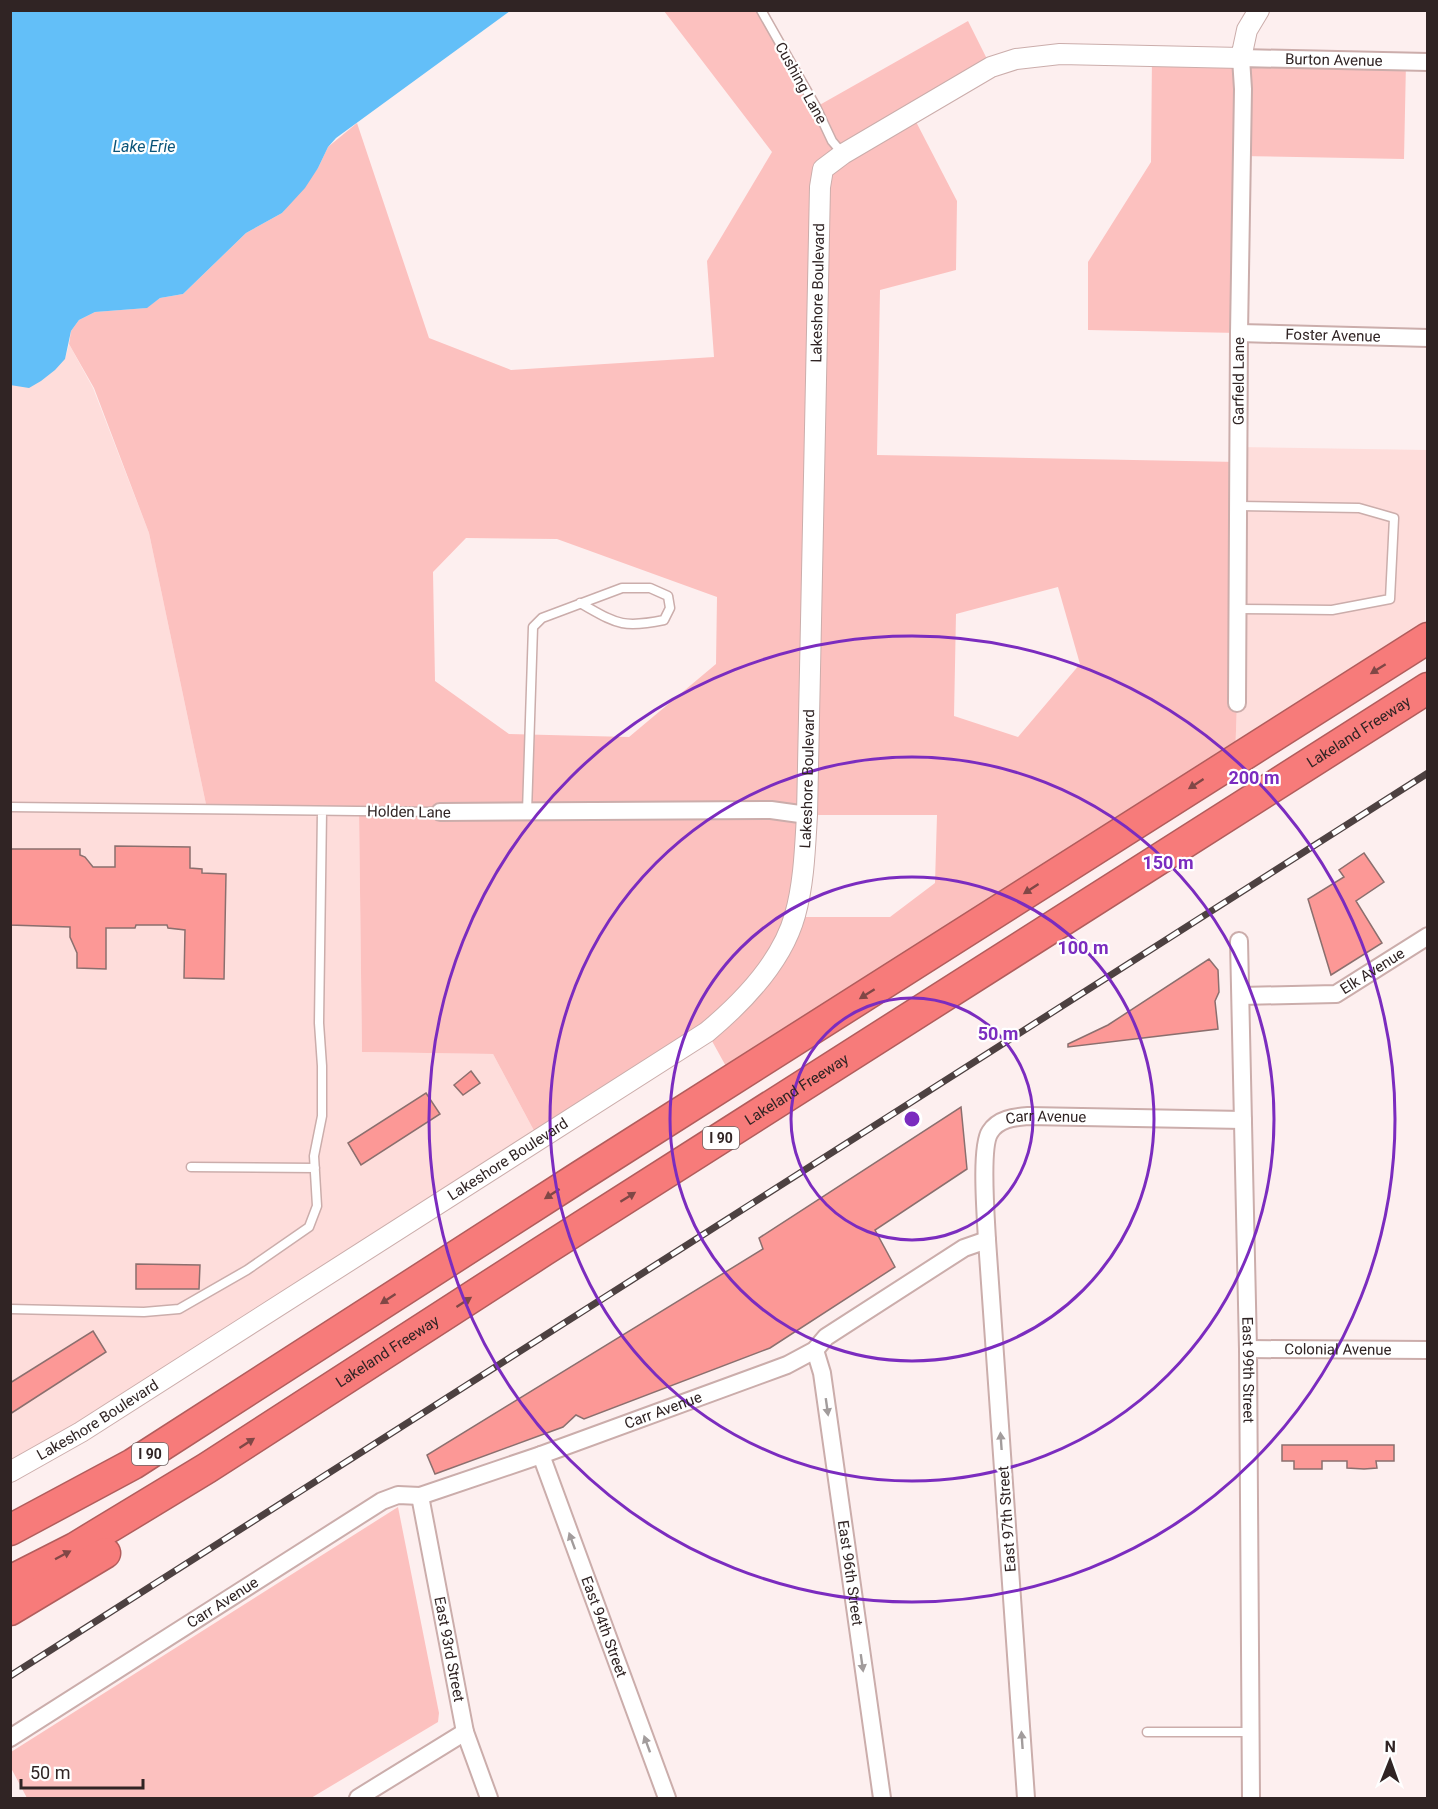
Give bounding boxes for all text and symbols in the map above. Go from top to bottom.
street label: Cushing Lane [771,39,831,127]
street label: Burton Avenue [1285,50,1383,70]
water label: Lake Erie [113,137,175,156]
street label: Lakeshore Boulevard [807,223,828,363]
street label: Foster Avenue [1285,325,1381,346]
street label: Garfield Lane [1230,337,1248,425]
one-way arrow [1370,663,1386,674]
street label: Lakeland Freeway [1303,692,1414,772]
street label: Lakeshore Boulevard [796,709,818,849]
text: 200 m [1228,767,1280,788]
one-way arrow [1187,779,1204,790]
street label: Holden Lane [367,802,451,822]
text: 150 m [1142,852,1194,873]
one-way arrow [1023,884,1039,895]
text: 100 m [1057,937,1109,958]
street label: Elk Avenue [1337,944,1408,998]
one-way arrow [859,989,875,1000]
text: 50 m [978,1023,1018,1044]
street label: Lakeland Freeway [742,1050,852,1129]
street label: Carr Avenue [1004,1107,1087,1128]
centre of rings [902,1109,922,1129]
street label: Lakeshore Boulevard [444,1114,571,1204]
road number: I 90 [703,1127,739,1149]
one-way arrow [544,1188,561,1199]
one-way arrow [620,1192,636,1203]
one-way arrow [380,1293,396,1304]
one-way arrow [456,1297,472,1308]
street label: Lakeland Freeway [332,1312,442,1391]
street label: East 99th Street [1238,1316,1257,1423]
street label: Colonial Avenue [1284,1340,1392,1359]
street label: Lakeshore Boulevard [34,1376,162,1464]
street label: Carr Avenue [622,1388,704,1433]
one-way arrow [822,1398,831,1417]
one-way arrow [996,1431,1006,1450]
one-way arrow [239,1437,255,1448]
road number: I 90 [132,1443,168,1465]
street label: East 97th Street [994,1465,1020,1573]
street label: East 96th Street [834,1519,867,1627]
one-way arrow [567,1532,577,1550]
one-way arrow [54,1550,71,1560]
street label: Carr Avenue [184,1573,262,1632]
street label: East 94th Street [577,1574,631,1680]
street label: East 93rd Street [430,1595,468,1703]
one-way arrow [858,1653,867,1672]
one-way arrow [1017,1731,1027,1750]
north arrow [1360,1731,1420,1791]
one-way arrow [642,1734,652,1752]
text: N [1384,1737,1396,1756]
scale bar [21,1752,142,1790]
text: 50 m [30,1762,70,1783]

